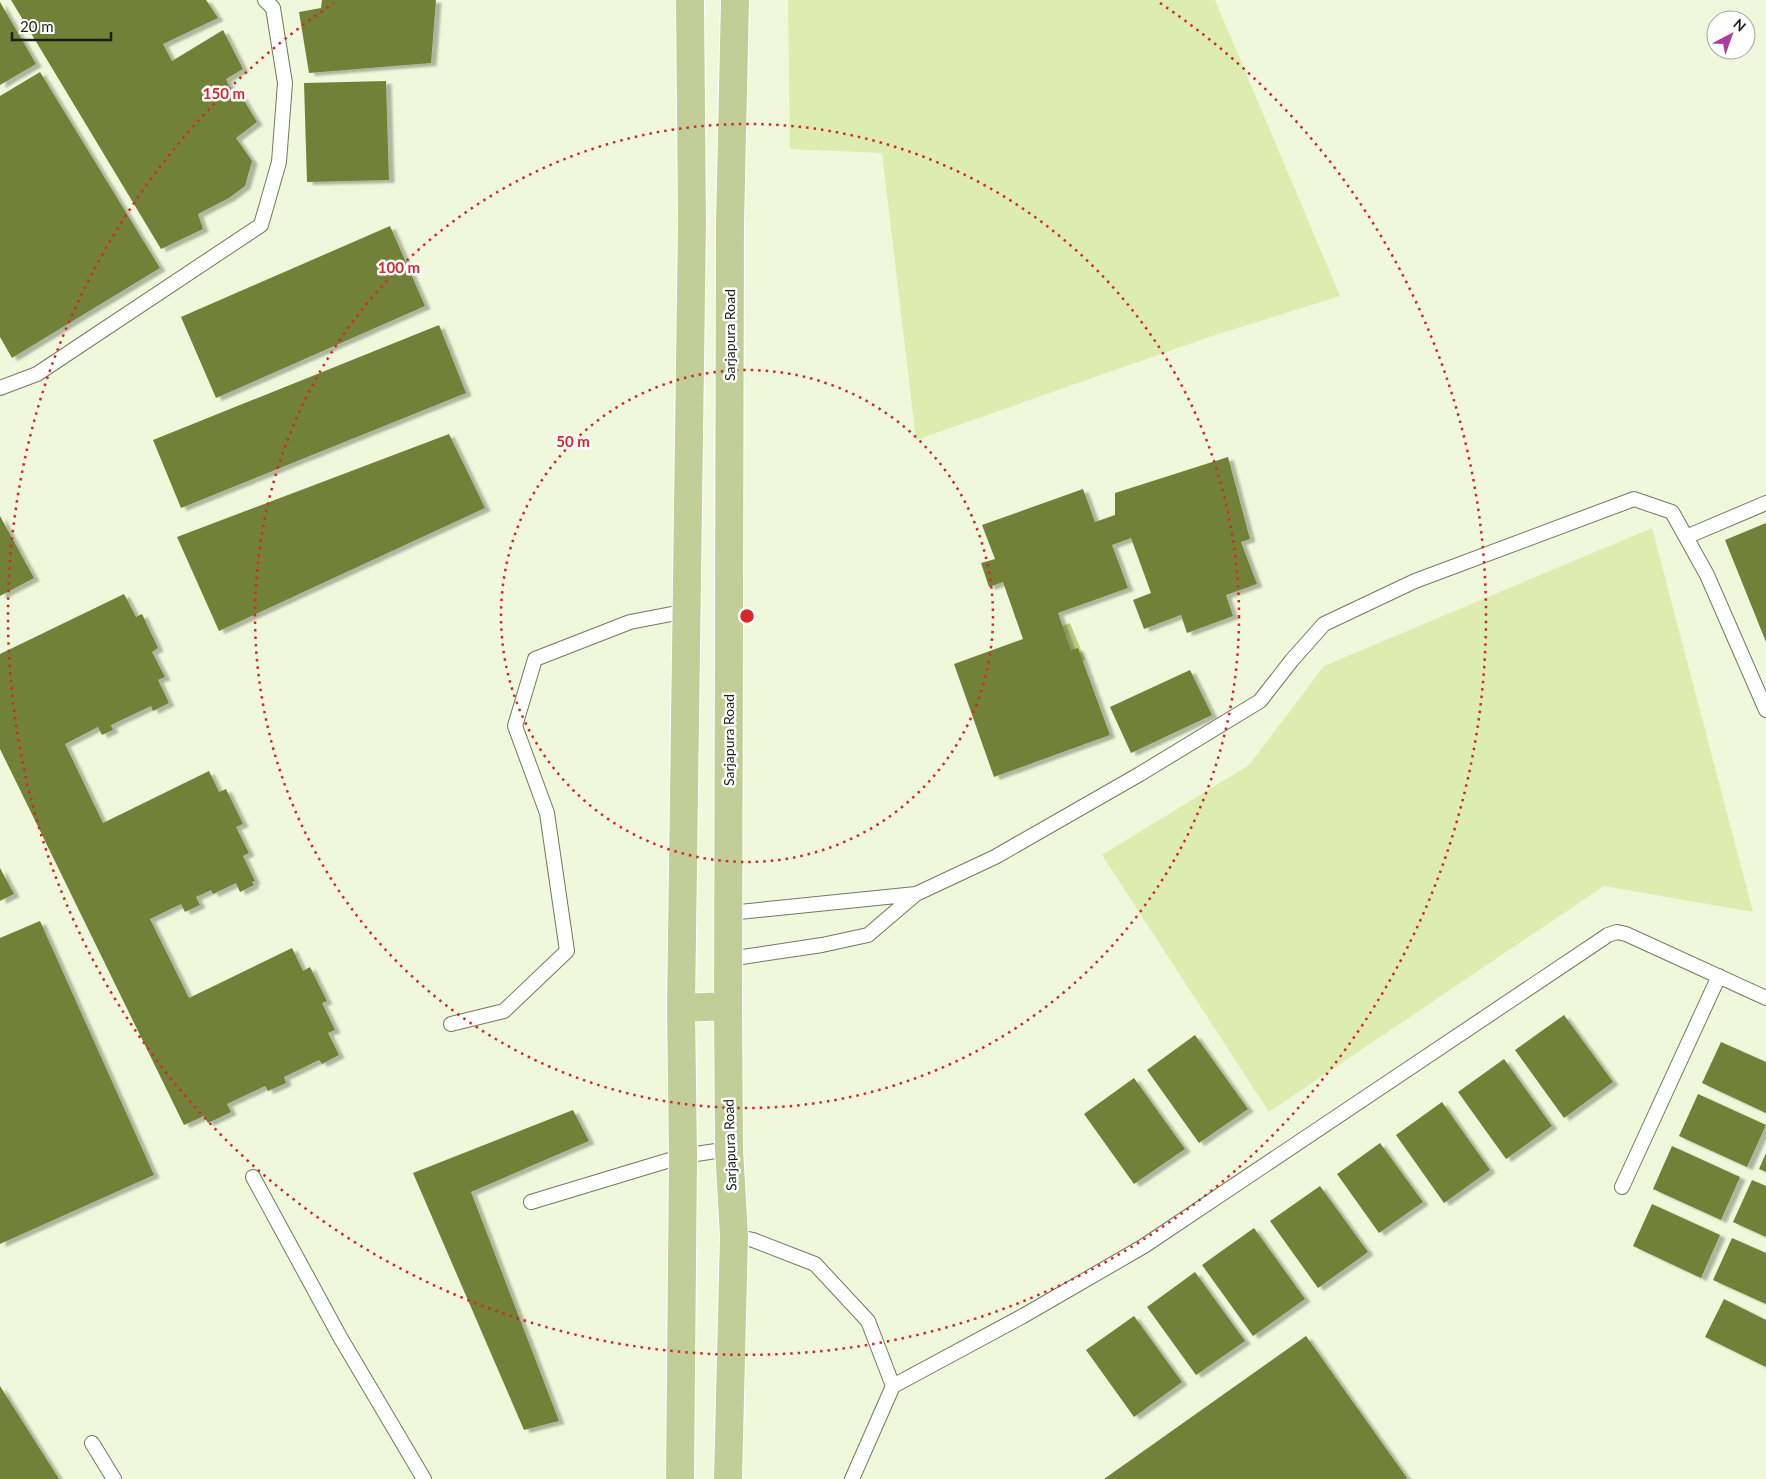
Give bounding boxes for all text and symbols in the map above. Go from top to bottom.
scale bar [12,10,111,42]
north arrow [1706,10,1756,60]
text: N [1730,15,1750,35]
text: 20 m [20,17,54,35]
text: 150 m [203,84,245,102]
text: 100 m [378,258,420,276]
street label: Sarjapura Road [721,289,738,381]
text: 50 m [556,432,590,450]
centre of rings [738,607,756,625]
street label: Sarjapura Road [720,694,737,786]
street label: Sarjapura Road [719,1099,740,1191]

